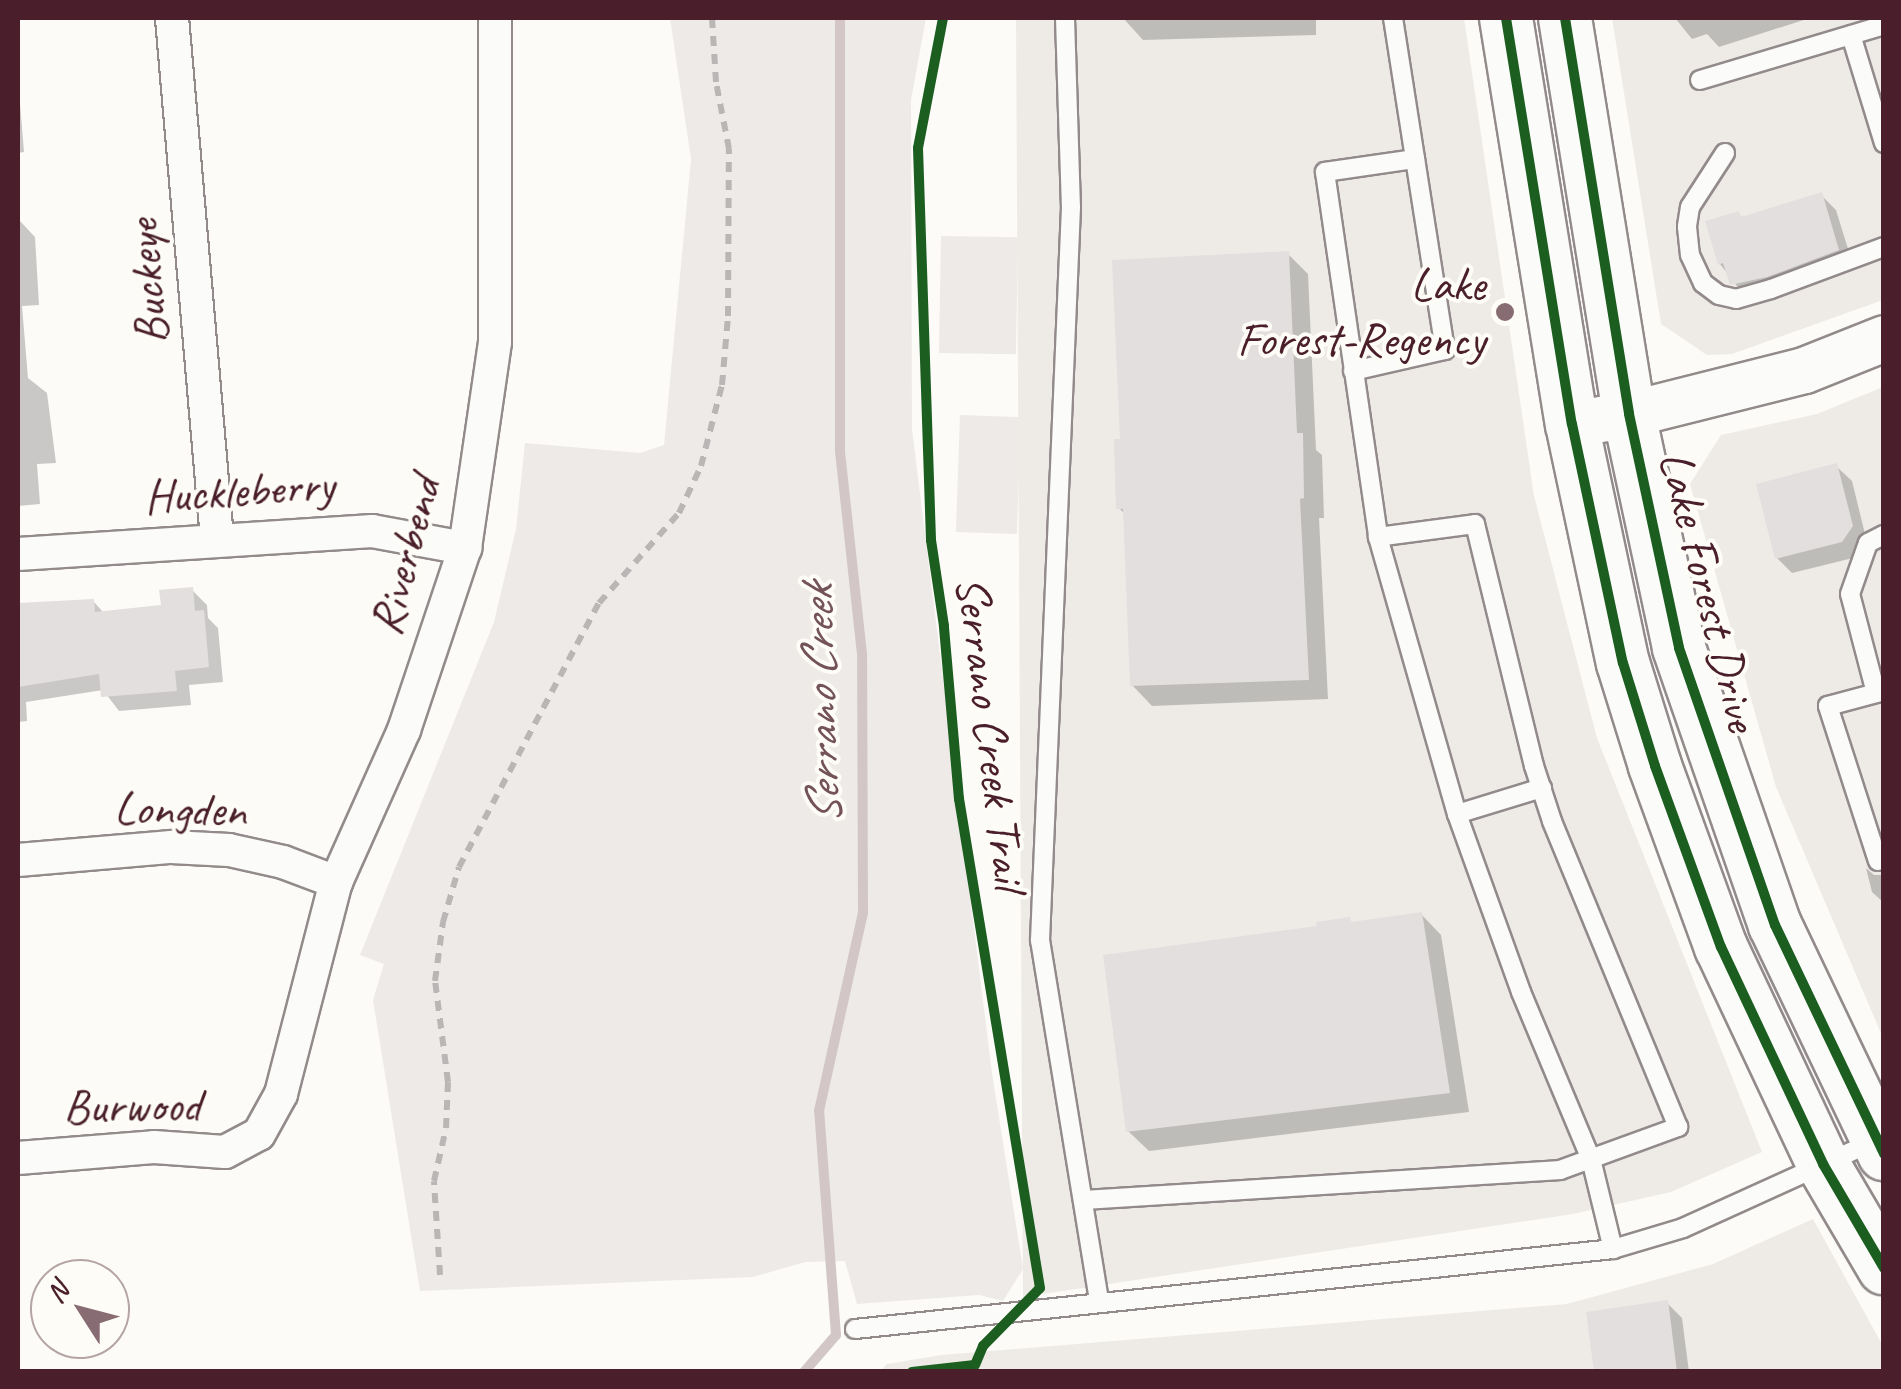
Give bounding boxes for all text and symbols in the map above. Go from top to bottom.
street label: Buckeye [113,217,181,347]
place label: Lake Forest-Regency [1237,255,1485,368]
marker: Lake Forest-Regency [1494,301,1516,323]
street label: Lake Forest Drive [1646,445,1772,737]
street label: Huckleberry [142,456,336,526]
street label: Riverbend [356,471,454,641]
street label: Serrano Creek Trail [943,573,1039,893]
water label: Serrano Creek [786,584,854,826]
street label: Longden [113,779,247,839]
street label: Burwood [63,1076,201,1136]
north arrow [30,1259,130,1359]
text: N [38,1275,76,1310]

